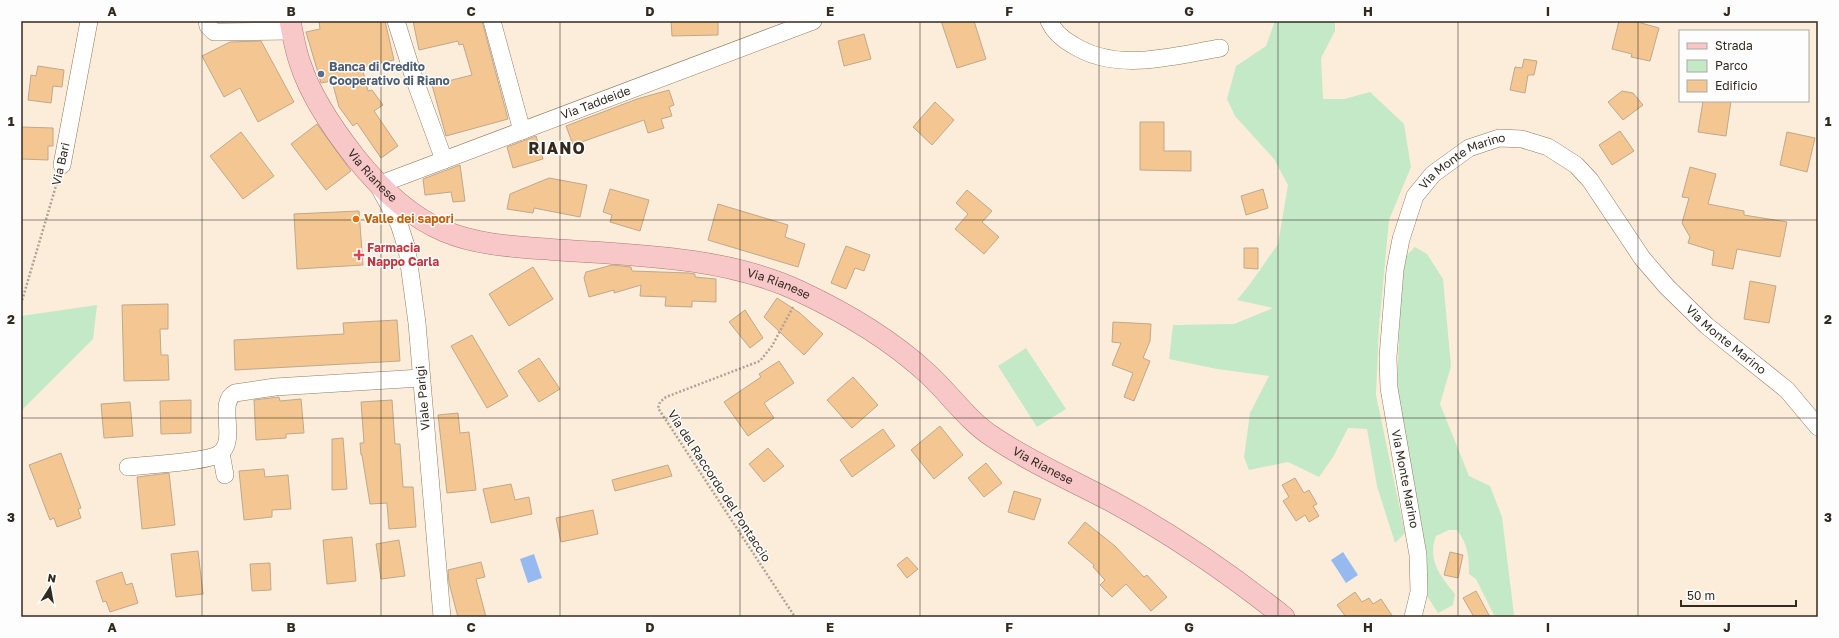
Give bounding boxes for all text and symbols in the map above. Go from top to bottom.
text: A [107,3,117,19]
text: B [286,3,296,19]
text: C [466,3,476,19]
text: D [645,3,655,19]
text: E [826,3,834,19]
text: F [1005,3,1013,19]
text: G [1184,3,1194,19]
text: H [1363,3,1373,19]
text: I [1546,3,1550,19]
text: J [1723,3,1731,19]
legend [1679,30,1809,102]
text: Strada [1715,38,1753,53]
text: Parco [1715,58,1748,73]
place label: Banca di Credito Cooperativo di Riano [329,59,450,88]
marker: Banca di Credito Cooperativo di Riano [316,69,326,79]
text: Edificio [1715,78,1757,93]
street label: Via Taddeide [559,82,633,122]
text: 1 [8,113,15,129]
text: 1 [1825,113,1832,129]
street label: Via Monte Marino [1415,130,1506,192]
district label: RIANO [528,138,586,158]
street label: Via Bari [48,141,73,187]
street label: Via Rianese [345,146,401,205]
place label: Valle dei sapori [364,211,454,226]
marker: Valle dei sapori [351,214,361,224]
place label: Farmacia Nappo Carla [367,240,439,269]
marker: Farmacia Nappo Carla [354,250,364,260]
street label: Via Rianese [745,265,813,302]
street label: Via Monte Marino [1683,302,1769,377]
text: 2 [7,311,15,327]
text: 2 [1824,311,1832,327]
street label: Viale Parigi [412,365,433,431]
street label: Via del Raccordo del Pontaccio [665,407,774,564]
street label: Via Monte Marino [1389,428,1422,529]
street label: Via Rianese [1010,443,1076,488]
text: 3 [7,509,15,525]
text: 3 [1824,509,1832,525]
north arrow [30,568,70,608]
text: N [47,571,57,585]
scale bar [1681,582,1796,608]
text: 50 m [1687,588,1715,603]
text: A [107,619,117,635]
text: B [286,619,296,635]
text: C [466,619,476,635]
text: D [645,619,655,635]
text: E [826,619,834,635]
text: F [1005,619,1013,635]
text: G [1184,619,1194,635]
text: H [1363,619,1373,635]
text: I [1546,619,1550,635]
text: J [1723,619,1731,635]

